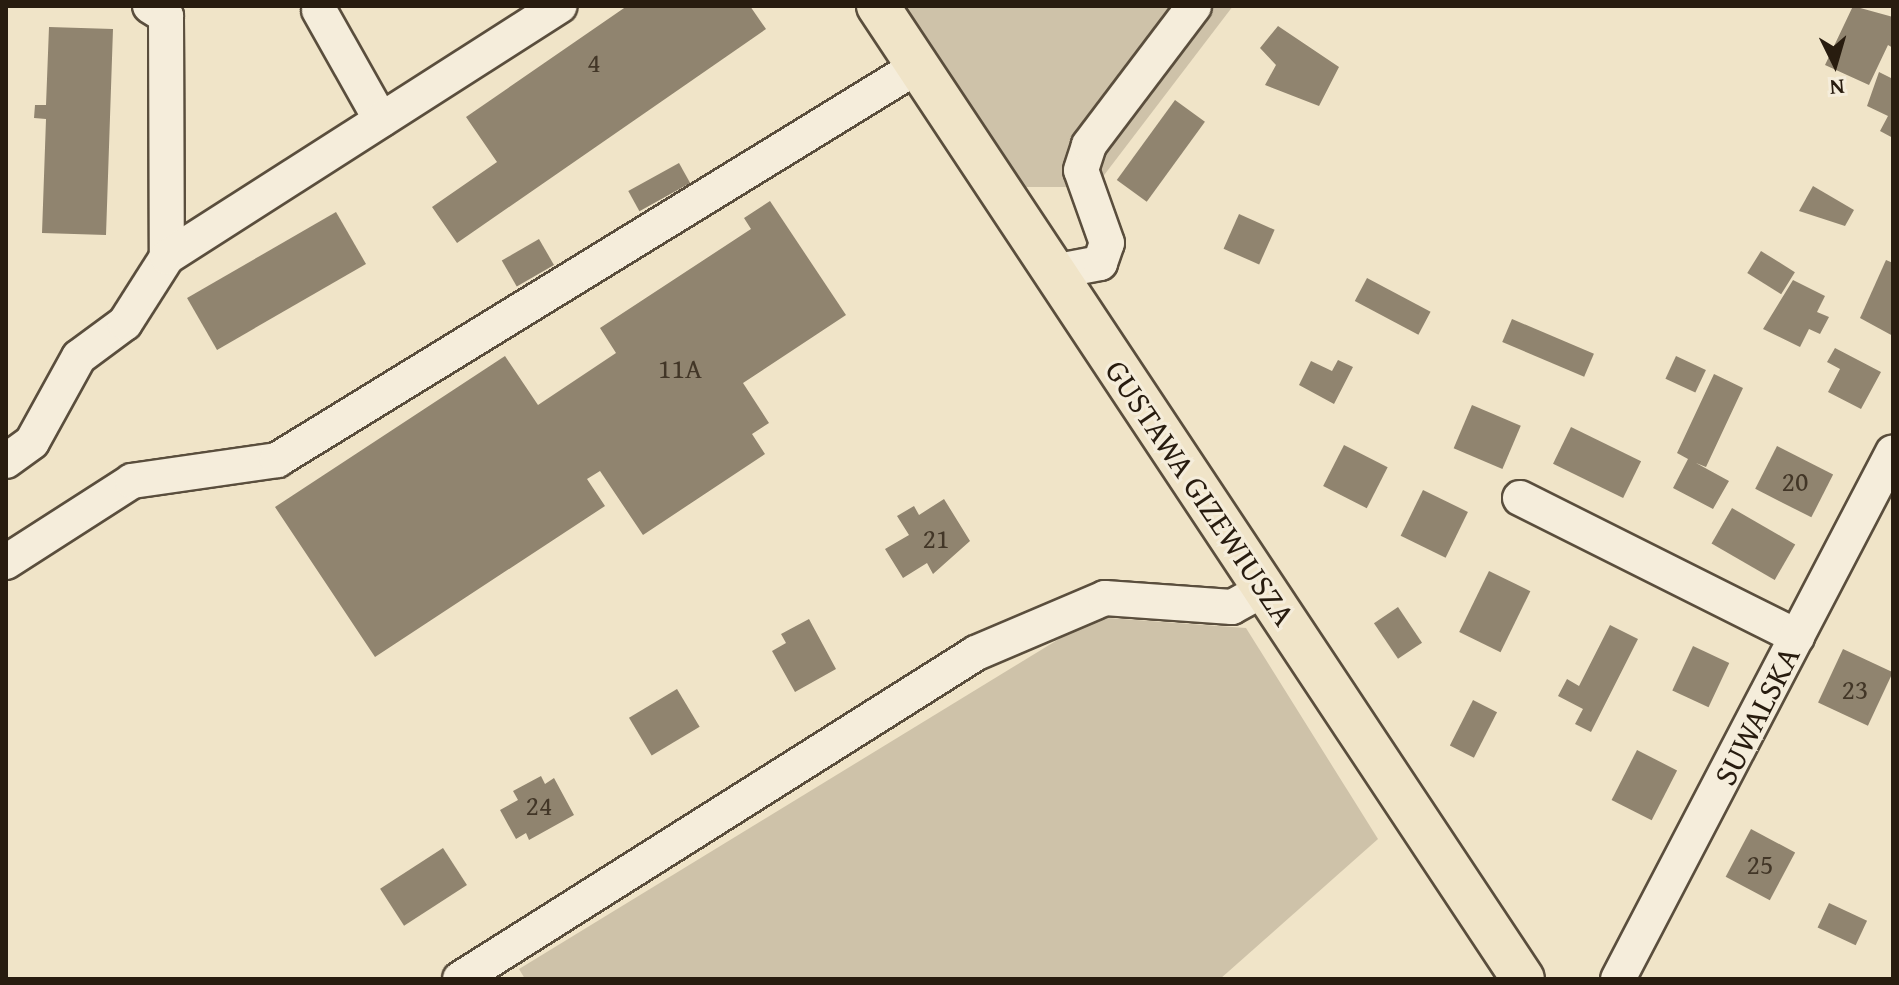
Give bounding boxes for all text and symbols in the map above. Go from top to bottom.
north arrow [1795,24,1875,104]
house number: 4 [587,45,601,79]
text: N [1828,71,1846,104]
house number: 11A [658,351,702,385]
street label: GUSTAWA GIZEWIUSZA [1097,353,1303,633]
house number: 20 [1782,464,1808,498]
house number: 21 [923,521,949,555]
street label: SUWALSKA [1706,640,1808,792]
house number: 23 [1842,672,1868,706]
house number: 24 [526,788,552,822]
house number: 25 [1747,847,1773,881]

